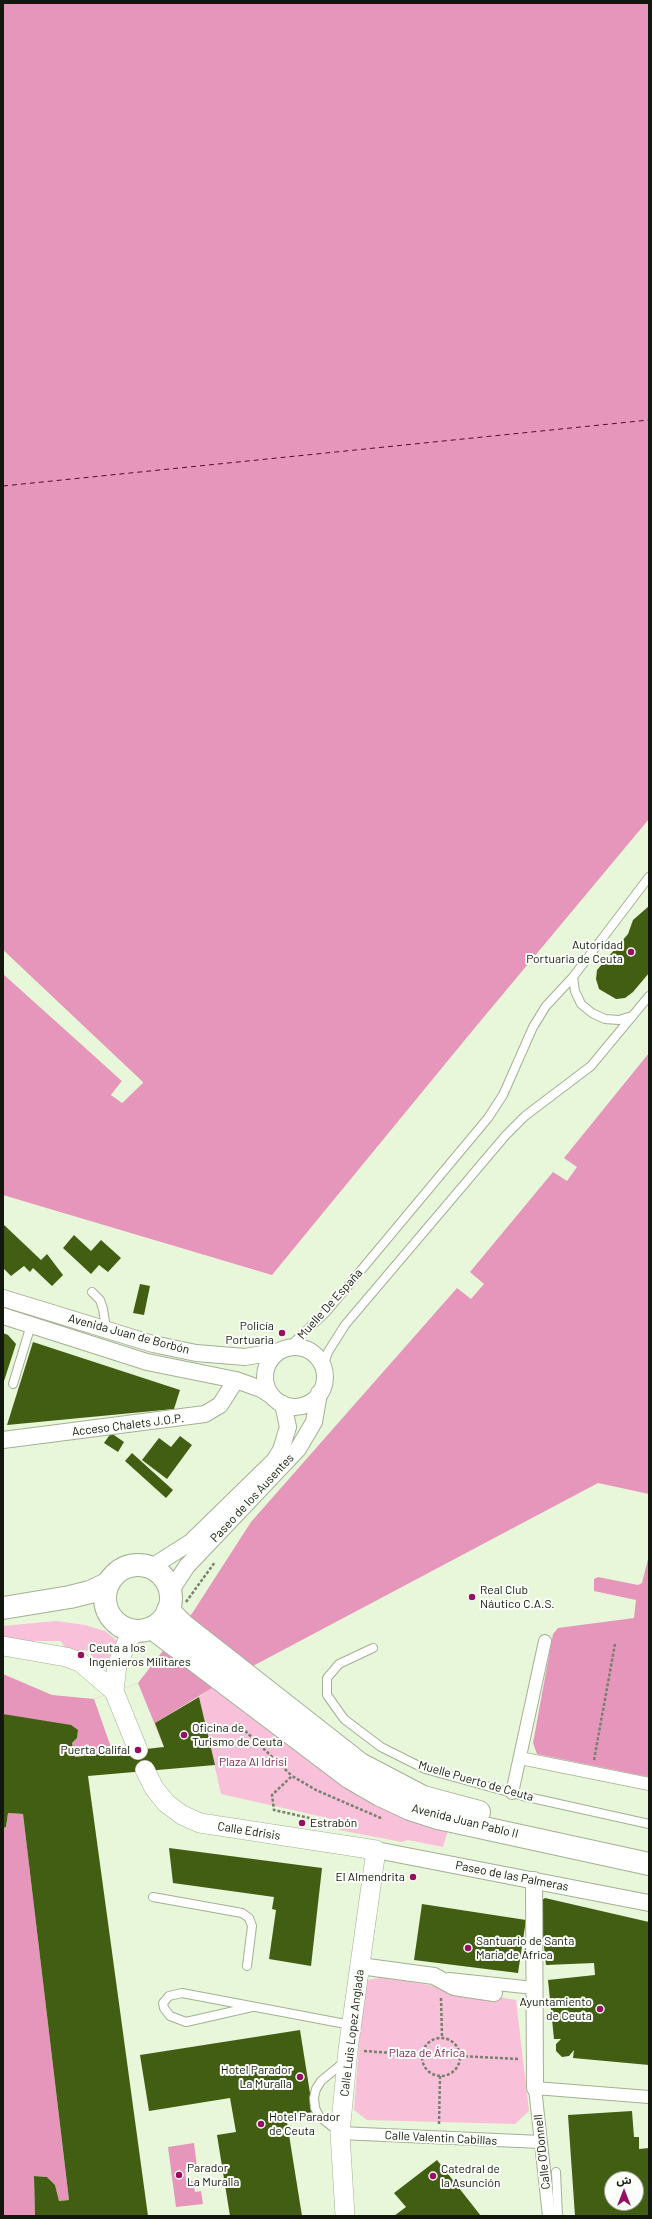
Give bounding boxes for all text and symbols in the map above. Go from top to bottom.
place label: Autoridad Portuaria de Ceuta [526,938,623,966]
marker: Autoridad Portuaria de Ceuta [626,947,636,957]
street label: Muelle De España [294,1266,366,1342]
street label: Avenida Juan de Borbón [67,1311,191,1357]
place label: Policía Portuaria [226,1319,274,1347]
marker: Policía Portuaria [277,1328,287,1338]
street label: Acceso Chalets J.O.P. [71,1411,185,1439]
street label: Paseo de los Ausentes [207,1451,297,1545]
place label: Real Club Náutico C.A.S. [480,1583,555,1611]
marker: Real Club Náutico C.A.S. [467,1592,477,1602]
place label: Ceuta a los Ingenieros Militares [89,1641,191,1669]
marker: Ceuta a los Ingenieros Militares [76,1650,86,1660]
place label: Oficina de Turismo de Ceuta [192,1721,283,1749]
marker: Oficina de Turismo de Ceuta [179,1730,189,1740]
place label: Puerta Califal [61,1743,130,1757]
marker: Puerta Califal [133,1745,143,1755]
park label: Plaza Al Idrisi [219,1755,287,1769]
street label: Muelle Puerto de Ceuta [417,1758,535,1804]
street label: Avenida Juan Pablo II [410,1801,520,1841]
place label: Estrabón [310,1816,357,1830]
marker: Estrabón [297,1818,307,1828]
street label: Calle Edrisis [217,1819,281,1843]
street label: Paseo de las Palmeras [454,1858,570,1894]
place label: El Almendrita [335,1870,405,1884]
marker: El Almendrita [408,1872,418,1882]
place label: Santuario de Santa María de África [476,1934,574,1962]
marker: Santuario de Santa María de África [463,1943,473,1953]
street label: Calle Luis Lopez Anglada [337,1969,367,2097]
place label: Ayuntamiento de Ceuta [520,1995,592,2023]
marker: Ayuntamiento de Ceuta [595,2004,605,2014]
park label: Plaza de África [389,2046,465,2060]
place label: Hotel Parador La Muralla [221,2063,292,2091]
marker: Hotel Parador La Muralla [295,2072,305,2082]
place label: Hotel Parador de Ceuta [269,2110,340,2138]
street label: Calle O'Donnell [531,2114,553,2190]
marker: Hotel Parador de Ceuta [256,2119,266,2129]
street label: Calle Valentin Cabillas [384,2128,498,2148]
place label: Parador La Muralla [187,2161,239,2189]
place label: Catedral de la Asunción [441,2162,500,2190]
marker: Parador La Muralla [174,2170,184,2180]
marker: Catedral de la Asunción [428,2171,438,2181]
north arrow [604,2171,644,2211]
text: ش [616,2173,632,2186]

